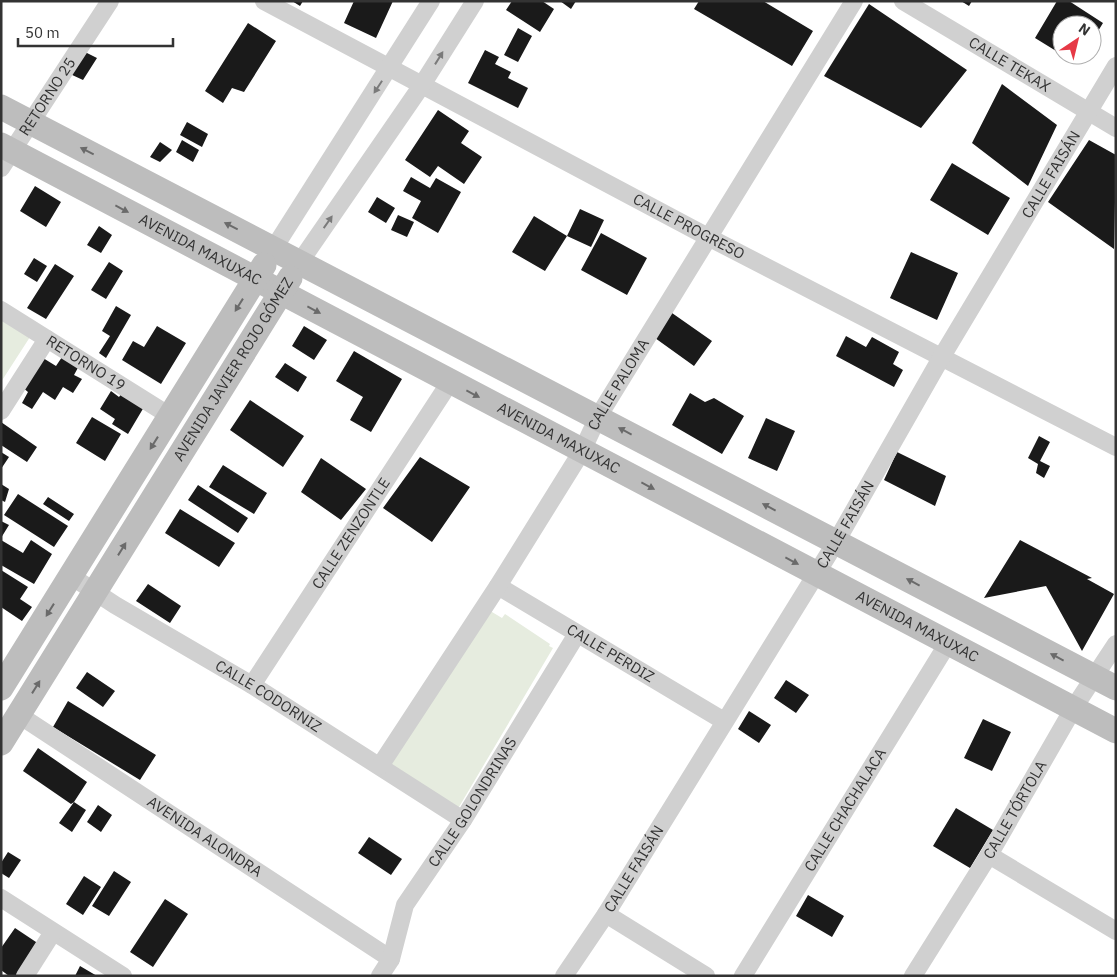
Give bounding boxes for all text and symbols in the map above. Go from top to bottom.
scale bar [18,15,172,47]
north arrow [1052,15,1102,65]
text: N [1075,19,1094,40]
text: 50 m [25,23,60,42]
street label: CALLE TEKAX [965,32,1054,96]
one-way arrow [434,52,444,65]
street label: RETORNO 25 [15,54,80,139]
one-way arrow [373,81,383,94]
street label: CALLE FAISÁN [1017,127,1084,221]
one-way arrow [80,147,94,155]
street label: CALLE PROGRESO [630,189,748,263]
one-way arrow [115,205,129,213]
street label: AVENIDA MAXUXAC [136,209,265,289]
one-way arrow [323,215,333,228]
one-way arrow [224,222,238,230]
street label: AVENIDA JAVIER ROJO GÓMEZ [169,273,297,464]
one-way arrow [235,298,244,311]
one-way arrow [306,306,321,314]
street label: RETORNO 19 [43,331,129,395]
street label: CALLE PALOMA [583,335,653,433]
one-way arrow [466,390,480,398]
street label: AVENIDA MAXUXAC [494,398,623,478]
one-way arrow [618,427,632,435]
one-way arrow [149,436,158,449]
street label: CALLE ZENZONTLE [307,474,394,592]
street label: CALLE FAISÁN [812,477,878,572]
one-way arrow [641,481,655,490]
one-way arrow [762,503,776,511]
one-way arrow [117,543,127,556]
one-way arrow [784,557,799,565]
one-way arrow [906,578,920,586]
street label: AVENIDA MAXUXAC [853,586,982,666]
one-way arrow [45,604,54,617]
street label: CALLE PERDIZ [564,619,658,686]
one-way arrow [1050,653,1064,661]
street label: CALLE CODORNIZ [212,656,325,736]
one-way arrow [32,681,41,694]
street label: CALLE GOLONDRINAS [424,734,520,871]
street label: CALLE CHACHALACA [800,744,890,875]
street label: CALLE TÓRTOLA [979,757,1051,862]
street label: AVENIDA ALONDRA [144,792,266,881]
street label: CALLE FAISÁN [599,822,668,915]

